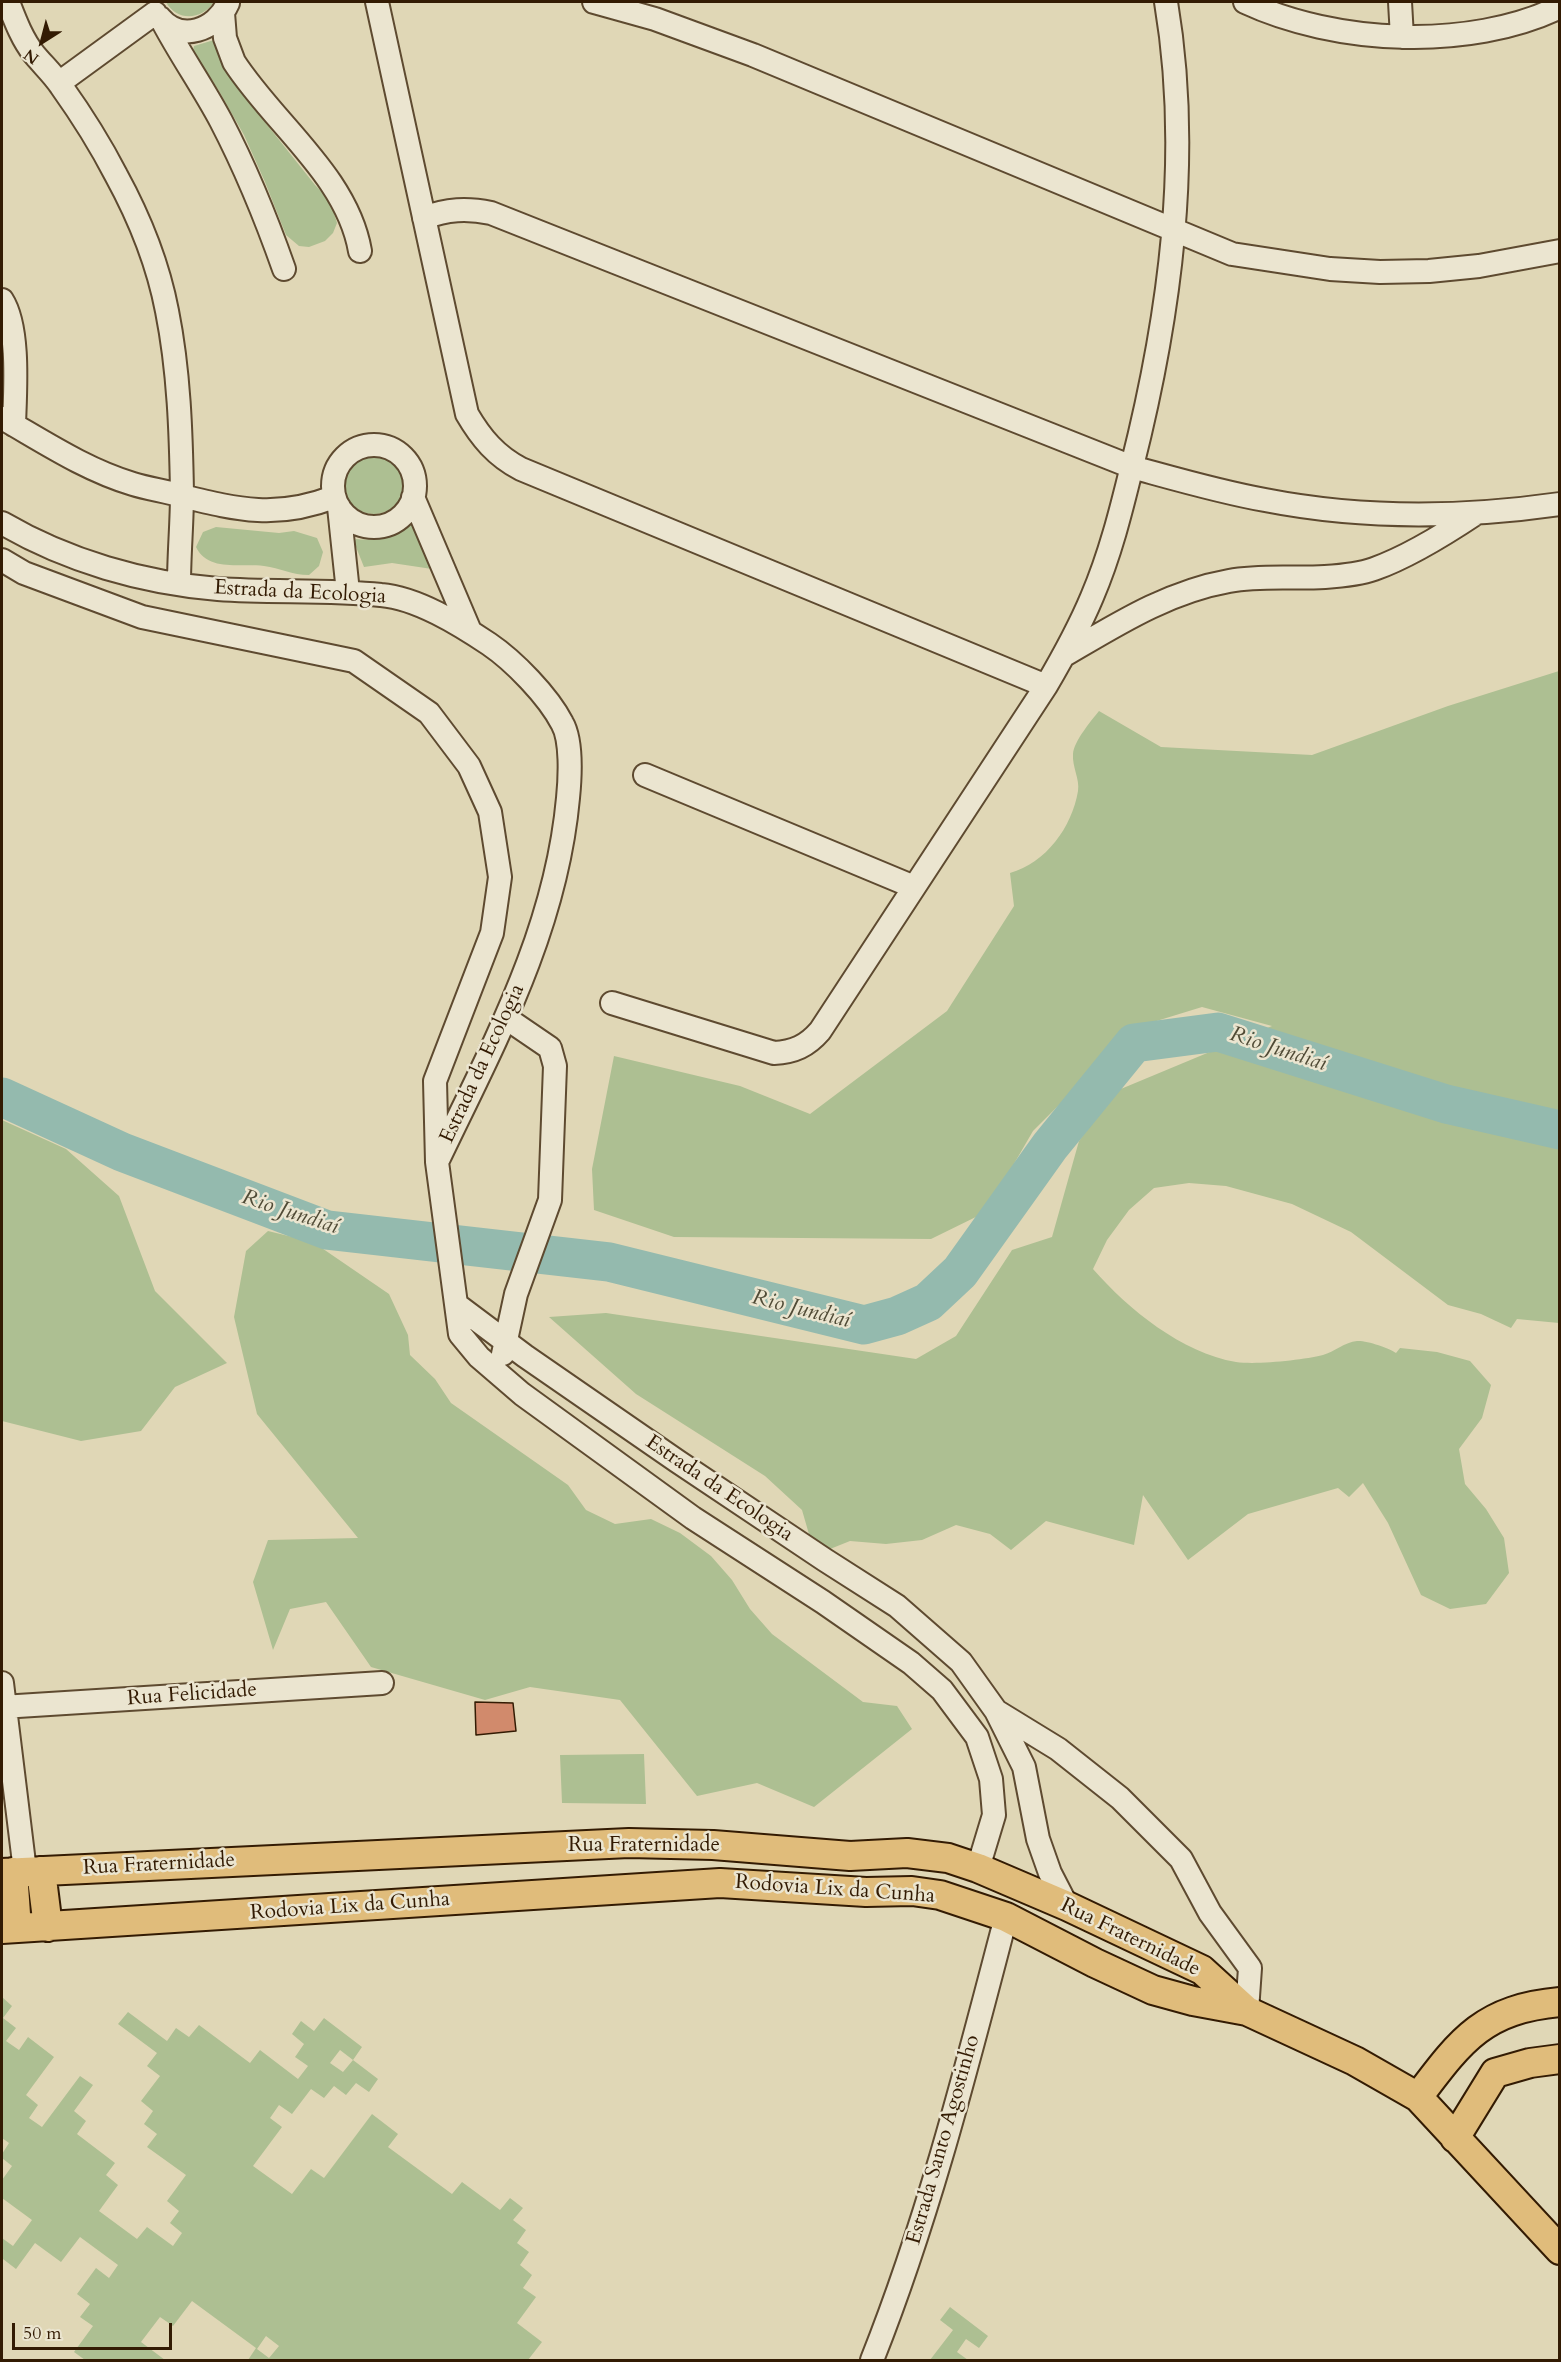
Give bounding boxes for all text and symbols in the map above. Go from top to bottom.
north arrow [12,12,72,72]
text: N [19,44,44,70]
street label: Estrada da Ecologia [213,576,387,610]
street label: Estrada da Ecologia [435,981,531,1147]
water label: Rio Jundiaí [1226,1022,1330,1078]
water label: Rio Jundiaí [238,1185,342,1241]
water label: Rio Jundiaí [749,1285,853,1335]
street label: Estrada da Ecologia [640,1430,798,1548]
street label: Rua Felicidade [126,1678,258,1712]
street label: Rua Fraternidade [568,1833,720,1859]
street label: Rua Fraternidade [82,1848,236,1882]
street label: Rodovia Lix da Cunha [734,1870,936,1910]
street label: Rodovia Lix da Cunha [249,1887,451,1927]
street label: Rua Fraternidade [1056,1893,1204,1983]
street label: Estrada Santo Agostinho [902,2032,986,2248]
scale bar [15,2311,176,2349]
text: 50 m [23,2321,62,2346]

